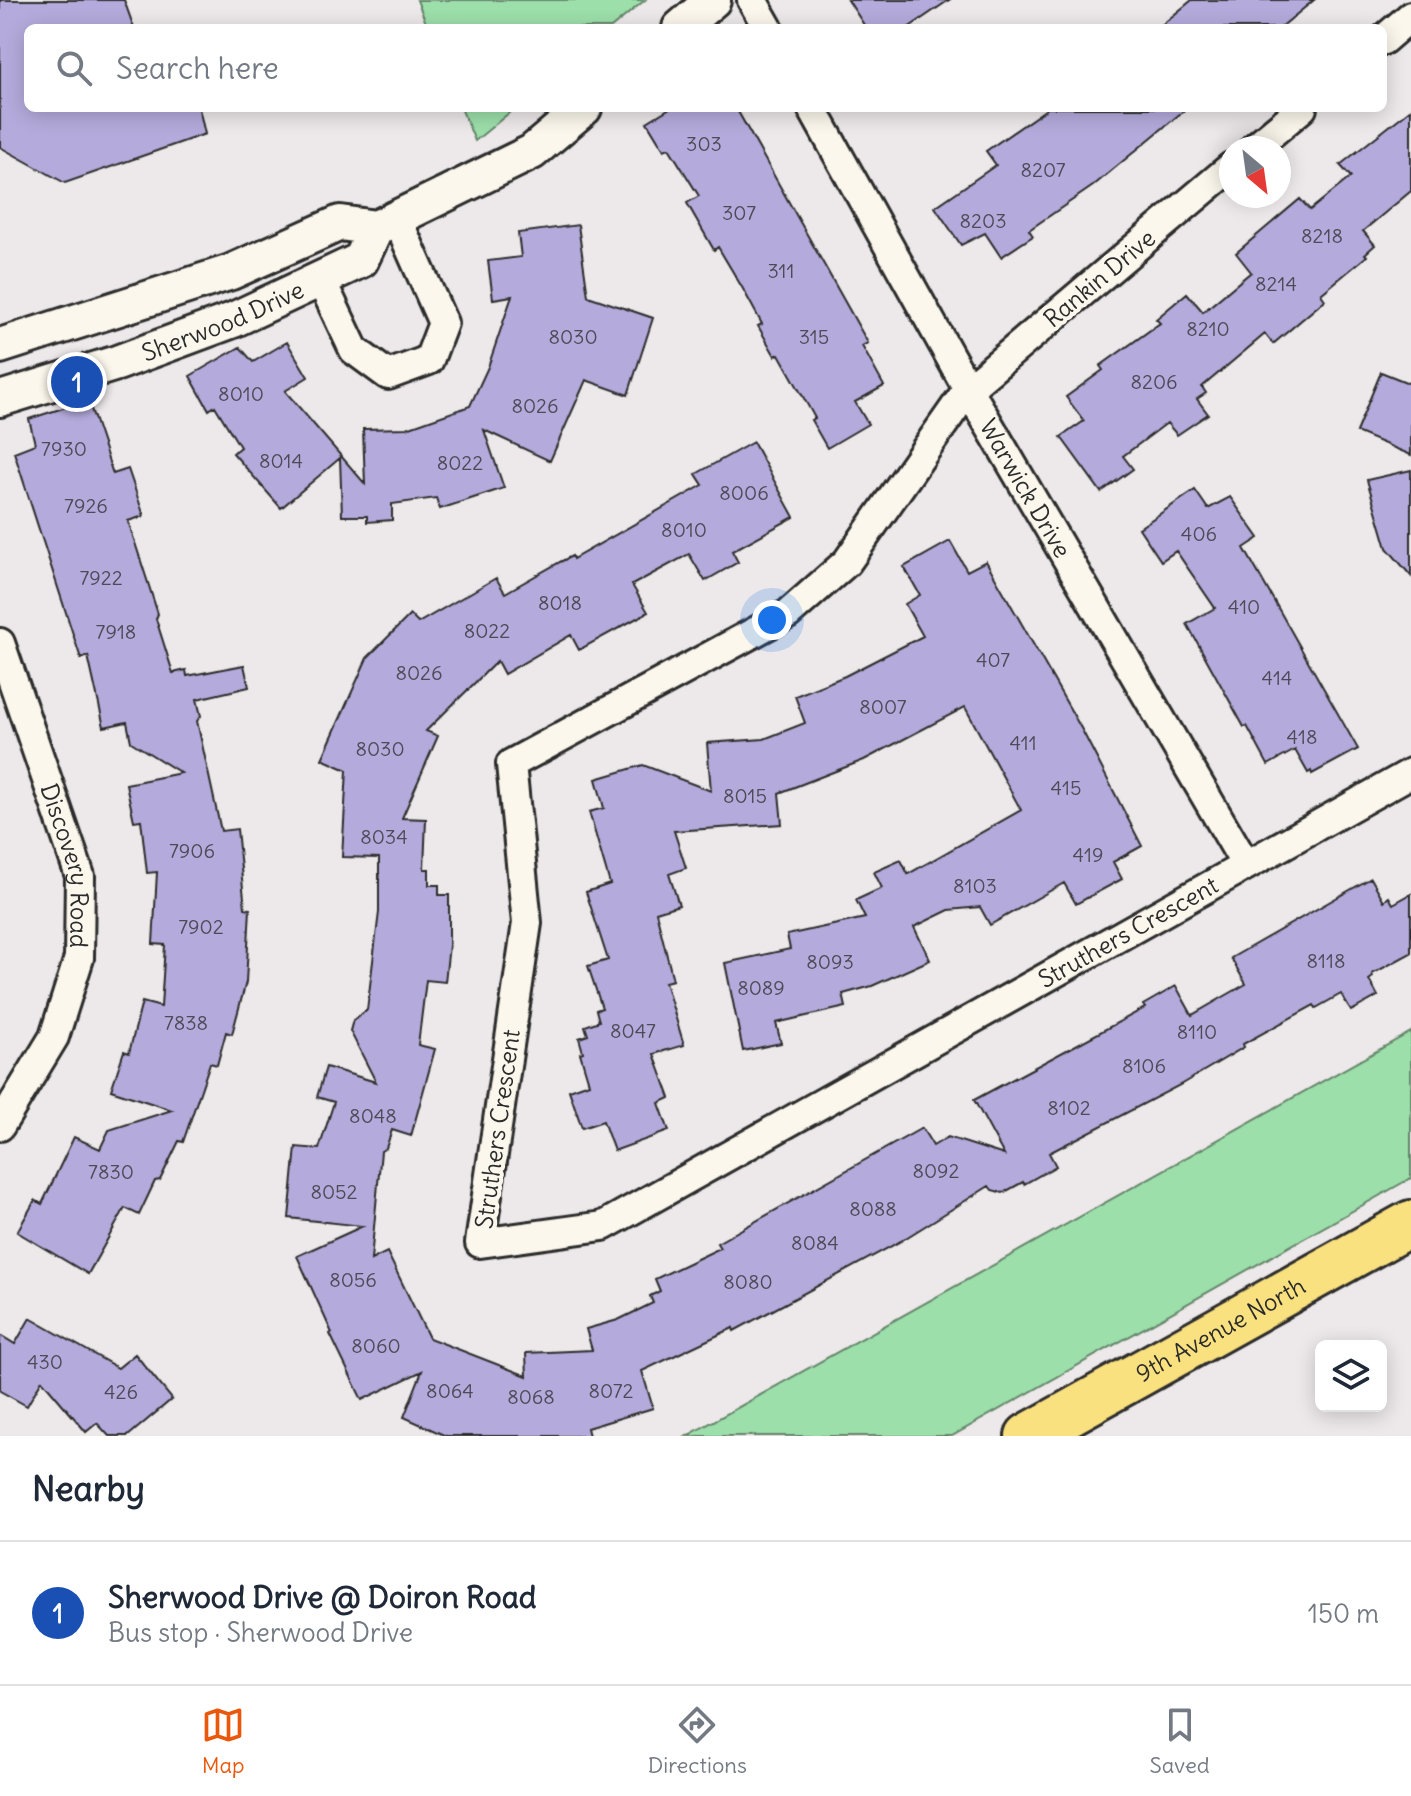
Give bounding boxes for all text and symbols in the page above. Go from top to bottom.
search box [24,24,1387,112]
icon: search [52,46,96,90]
text: Search here [116,49,279,87]
house number: 303 [686,131,722,156]
north arrow [1219,136,1291,208]
house number: 8207 [1020,157,1066,182]
house number: 307 [722,200,756,225]
house number: 8203 [960,208,1007,233]
street label: Rankin Drive [1037,223,1161,333]
house number: 8218 [1301,223,1343,248]
house number: 311 [767,258,795,283]
house number: 8214 [1255,271,1297,296]
street label: Sherwood Drive [137,274,308,368]
house number: 8210 [1186,316,1230,341]
house number: 8030 [548,324,598,349]
house number: 315 [799,324,829,349]
pin: 1 [51,352,103,412]
house number: 8206 [1130,369,1178,394]
house number: 8010 [218,381,264,406]
house number: 8026 [511,393,559,418]
street label: Warwick Drive [974,413,1078,563]
house number: 7930 [41,436,87,461]
house number: 8014 [259,448,303,473]
house number: 8022 [437,450,483,475]
house number: 8006 [719,480,769,505]
house number: 7926 [64,493,108,518]
house number: 8010 [661,517,707,542]
house number: 406 [1181,521,1217,546]
house number: 7922 [79,565,123,590]
house number: 8018 [538,590,582,615]
house number: 410 [1228,594,1260,619]
your location [752,600,792,640]
house number: 8022 [464,618,510,643]
house number: 7918 [96,619,136,644]
house number: 407 [976,647,1010,672]
house number: 8026 [395,660,443,685]
house number: 414 [1262,665,1292,690]
house number: 8007 [859,694,907,719]
house number: 418 [1287,724,1317,749]
house number: 411 [1009,730,1037,755]
house number: 8030 [355,736,405,761]
house number: 415 [1051,775,1081,800]
street label: Discovery Road [34,780,95,948]
house number: 8015 [723,783,767,808]
house number: 8034 [360,824,408,849]
house number: 7906 [169,838,215,863]
house number: 419 [1073,842,1103,867]
street label: Struthers Crescent [1033,869,1223,994]
house number: 8103 [953,873,997,898]
house number: 7902 [178,914,224,939]
house number: 8118 [1307,948,1345,973]
house number: 8093 [806,949,854,974]
house number: 8089 [737,975,785,1000]
house number: 7838 [164,1010,208,1035]
house number: 8047 [610,1018,656,1043]
house number: 8110 [1177,1019,1217,1044]
street label: Struthers Crescent [468,1027,526,1231]
house number: 8106 [1122,1053,1166,1078]
house number: 8102 [1047,1095,1091,1120]
house number: 8048 [349,1103,397,1128]
house number: 8092 [912,1158,960,1183]
house number: 7830 [88,1159,134,1184]
house number: 8052 [310,1179,358,1204]
house number: 8088 [849,1196,897,1221]
house number: 8084 [791,1230,839,1255]
house number: 8056 [329,1267,377,1292]
house number: 8080 [723,1269,773,1294]
street label: 9th Avenue North [1130,1270,1310,1388]
house number: 8060 [351,1333,401,1358]
map controls [1315,1340,1387,1412]
button: layers [1315,1340,1387,1412]
house number: 430 [27,1349,63,1374]
house number: 8064 [426,1378,474,1403]
house number: 8072 [588,1378,634,1403]
house number: 426 [104,1379,138,1404]
house number: 8068 [507,1384,555,1409]
text: Nearby [32,1467,145,1510]
text: Sherwood Drive @ Doiron Road [108,1578,536,1616]
text: 1 [53,1597,63,1630]
text: 150 m [1308,1597,1379,1630]
text: Bus stop · Sherwood Drive [108,1616,413,1649]
tab: Map [201,1703,245,1779]
tab: Directions [648,1703,747,1779]
tab: Saved [1149,1703,1210,1779]

